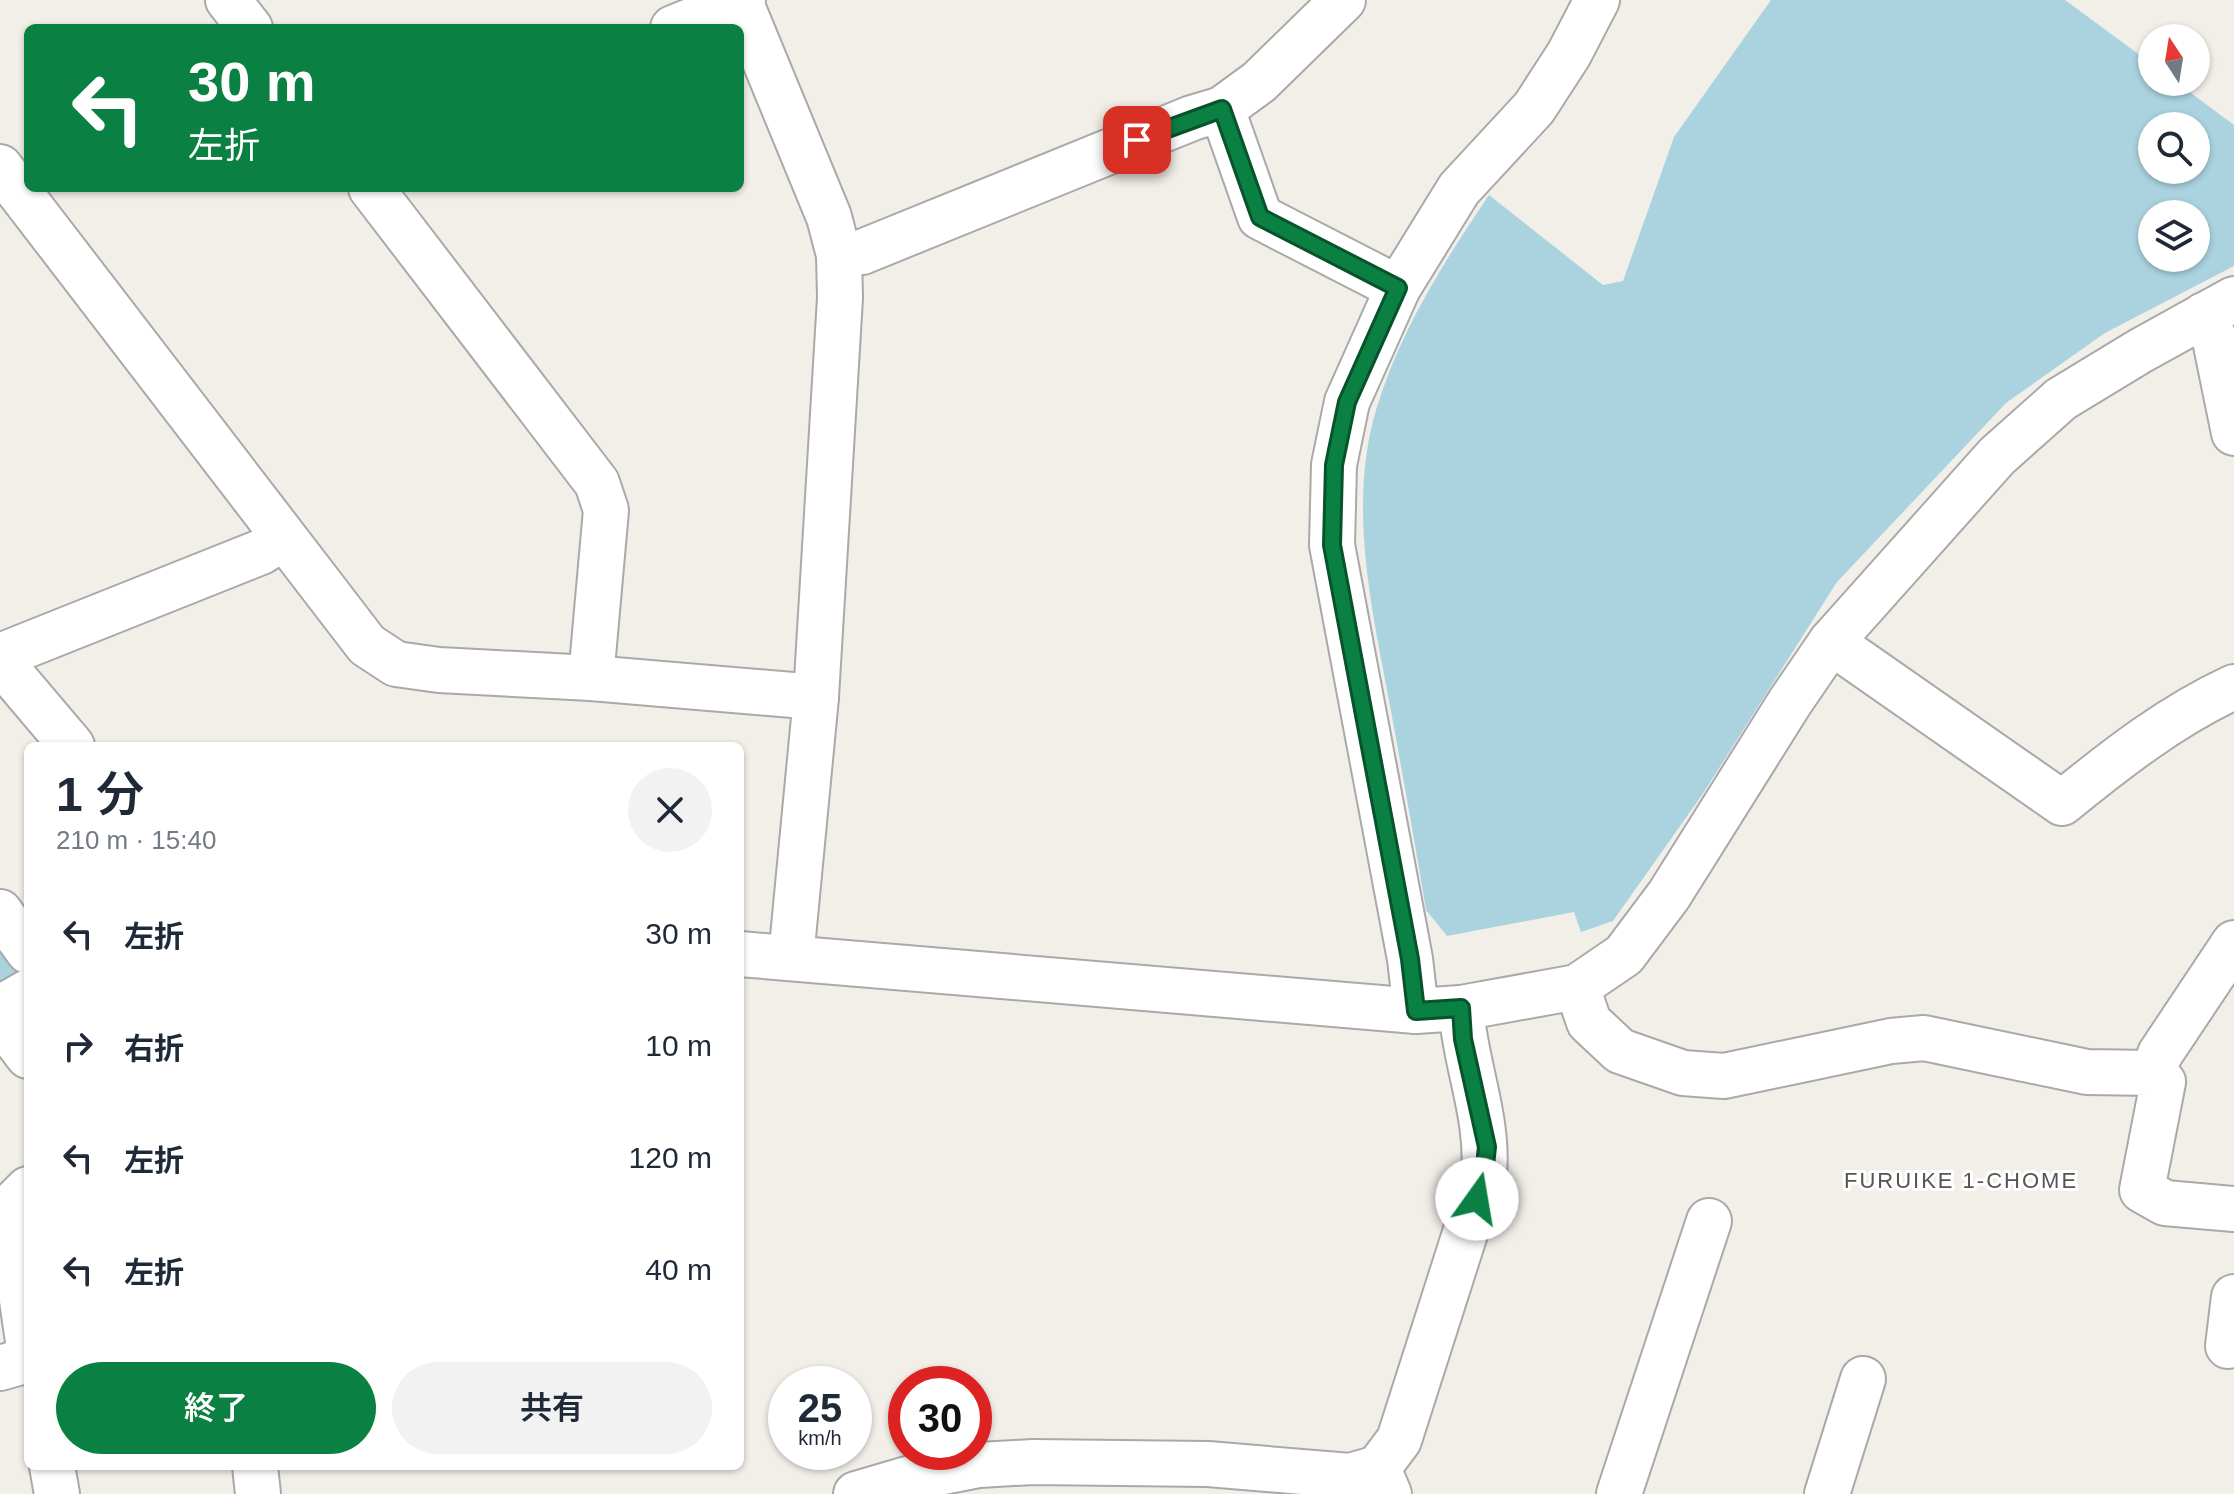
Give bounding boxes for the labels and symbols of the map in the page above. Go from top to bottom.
north arrow [2138,24,2210,96]
pin [1103,106,1171,174]
position arrow [1435,1157,1519,1241]
district label: FURUIKE 1-CHOME [1844,1168,2078,1193]
speed limit sign: 30 [888,1366,992,1470]

